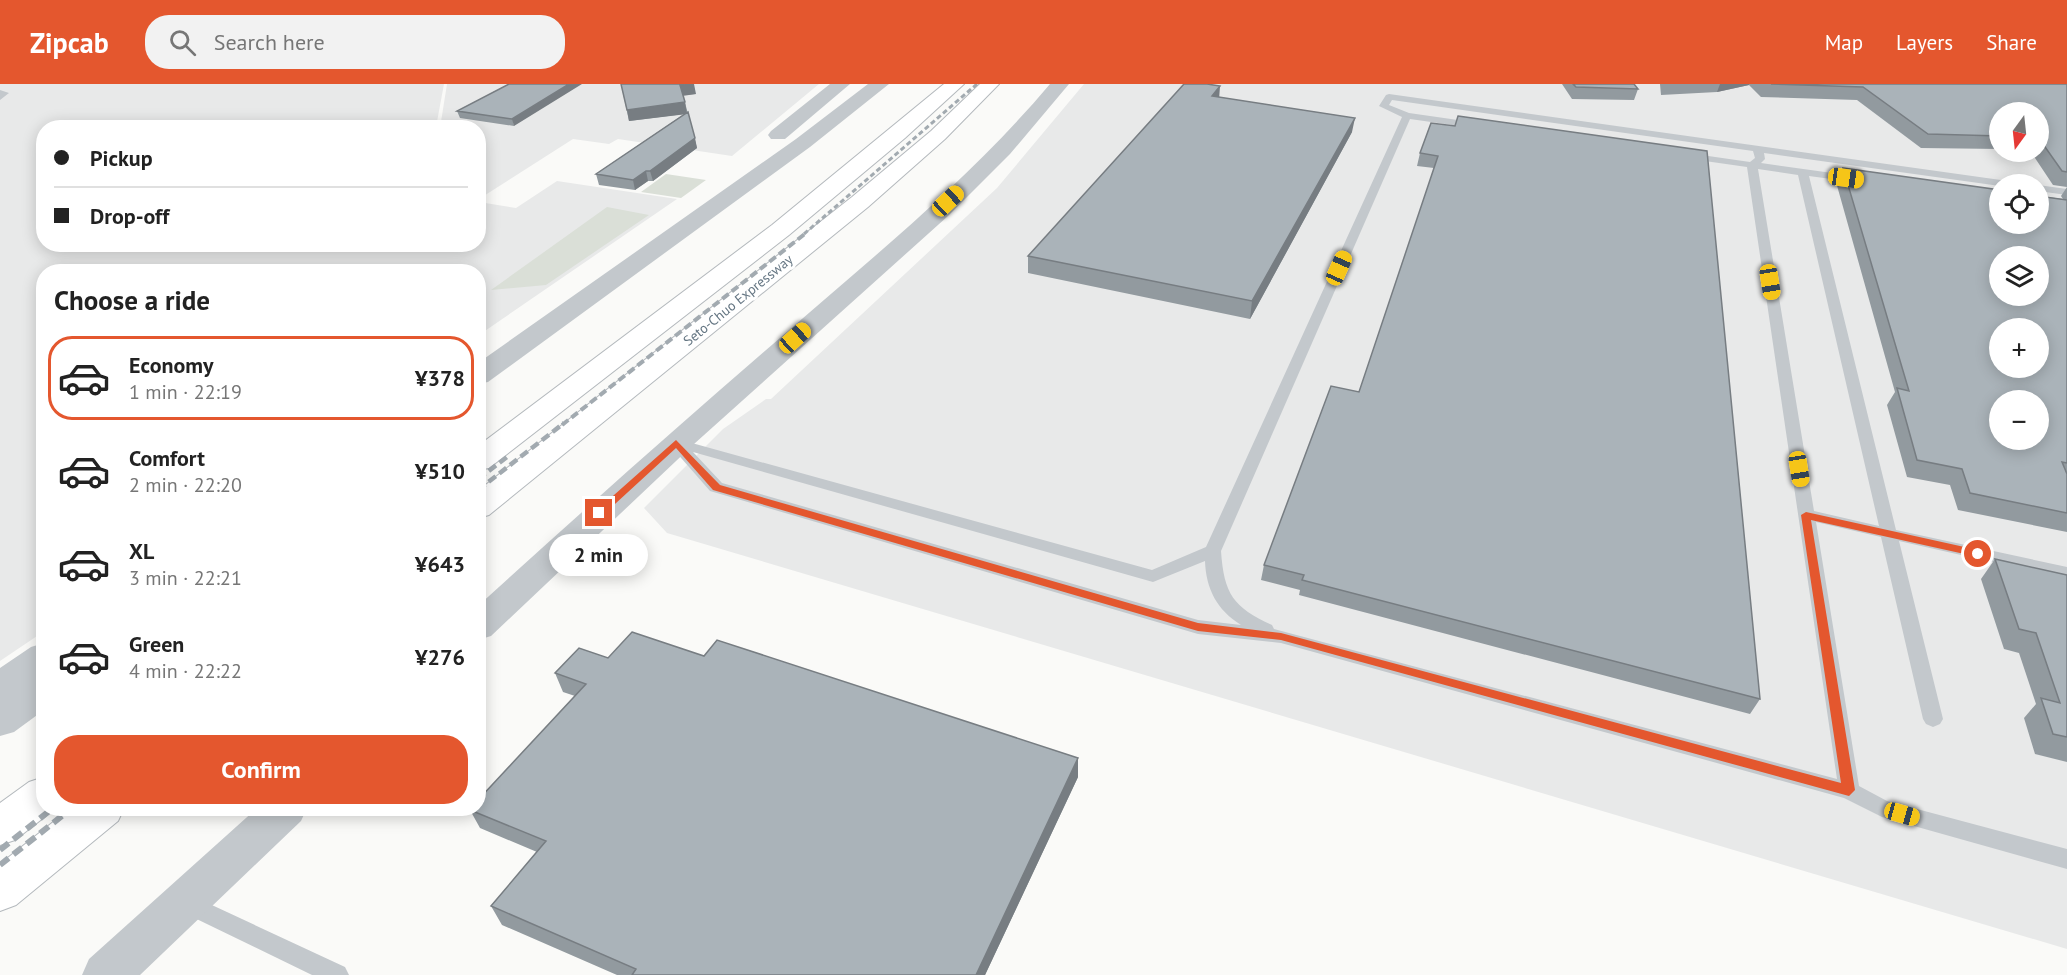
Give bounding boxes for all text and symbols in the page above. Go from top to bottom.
search box [145,15,565,69]
text: Zipcab [30,24,109,61]
icon: search [166,26,199,59]
text: Search here [214,28,325,56]
text: Map [1825,29,1863,56]
text: Layers [1896,29,1953,56]
text: Share [1986,29,2037,56]
north arrow [1989,102,2049,162]
map controls [1989,102,2049,450]
text: Pickup [90,144,153,172]
car [1827,167,1865,189]
button: locate [1989,174,2049,234]
car [929,182,967,220]
text: Drop-off [90,202,169,230]
button: layers [1989,246,2049,306]
car [1323,248,1355,288]
street label: Seto-Chuo Expressway [680,250,797,350]
car [1758,263,1782,301]
text: Choose a ride [54,283,210,317]
button: + [1989,318,2049,378]
car [776,319,814,357]
icon: car [57,351,111,405]
text: Economy [129,351,213,379]
text: ¥378 [415,364,465,392]
text: 1 min · 22:19 [129,379,242,405]
button: − [1989,390,2049,450]
icon: car [57,444,111,498]
text: Comfort [129,444,205,472]
car [1787,450,1811,488]
text: ¥510 [415,457,465,485]
text: 2 min · 22:20 [129,472,242,498]
route end [585,499,612,526]
callout: 2 min [550,534,648,576]
icon: car [57,537,111,591]
text: XL [129,537,154,565]
route start [1964,540,1991,567]
text: 2 min [574,542,623,568]
text: ¥643 [415,550,465,578]
text: 3 min · 22:21 [129,565,242,591]
icon: car [57,630,111,684]
text: Green [129,630,184,658]
text: ¥276 [415,643,465,671]
text: 4 min · 22:22 [129,658,242,684]
button: Confirm [54,735,468,804]
car [1882,800,1922,828]

